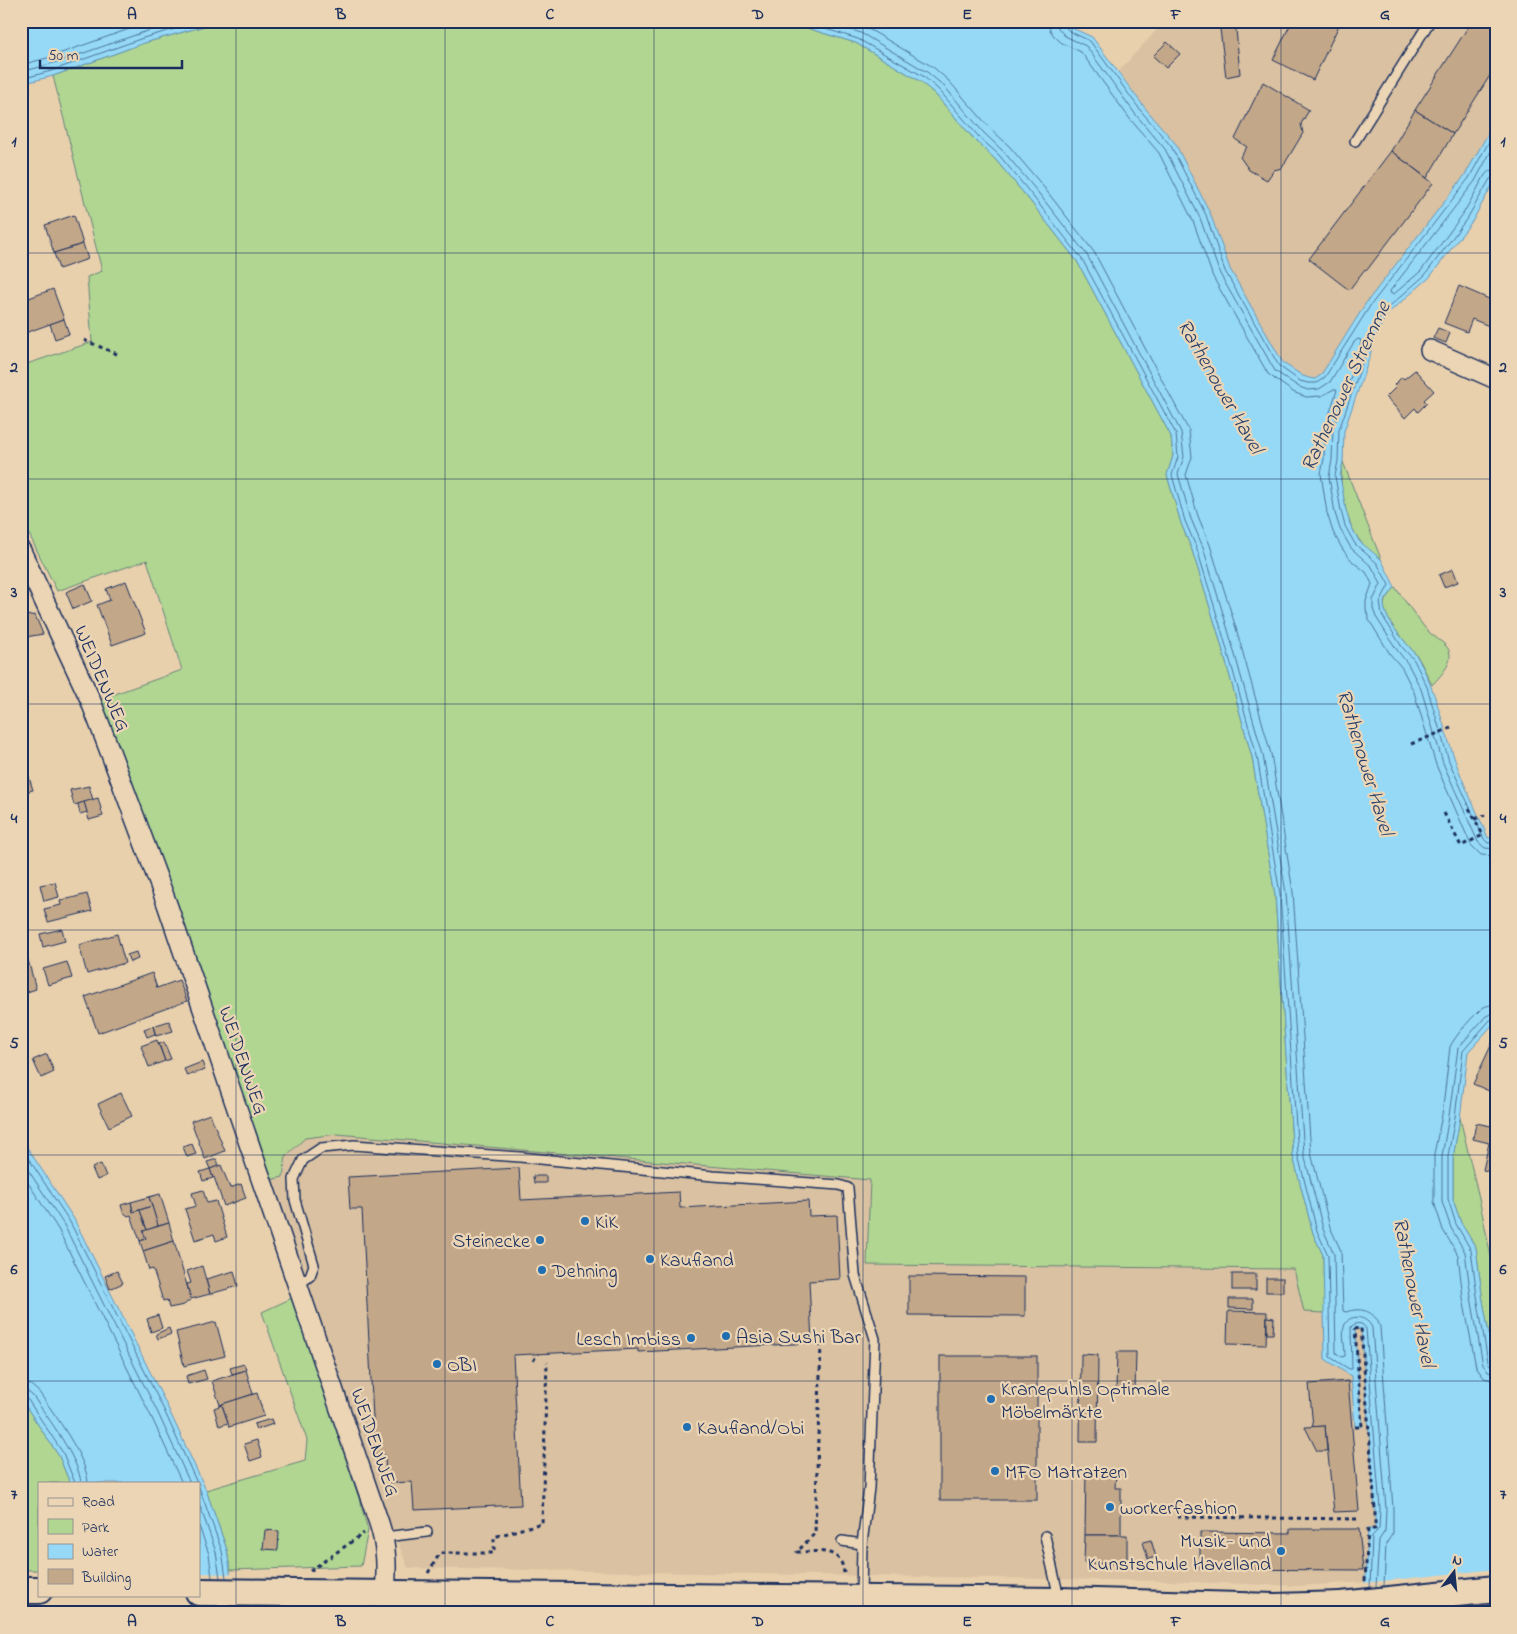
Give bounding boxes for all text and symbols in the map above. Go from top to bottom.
text: A [127,3,137,27]
text: B [335,3,347,27]
text: C [546,3,555,27]
text: D [751,3,764,27]
text: E [962,3,972,27]
text: F [1170,3,1182,27]
text: G [1380,3,1390,27]
scale bar [40,38,182,70]
text: 50 m [48,45,79,67]
text: 1 [11,130,17,154]
text: 1 [1500,130,1506,154]
water label: Rathenower Stremme [1294,296,1400,477]
water label: Rathenower Havel [1169,314,1271,462]
text: 2 [9,356,18,380]
text: 2 [1498,356,1507,380]
text: 3 [10,581,18,605]
text: 3 [1499,581,1507,605]
street label: WEIDENWEG [65,621,136,737]
water label: Rathenower Havel [1328,686,1401,841]
text: 4 [10,807,18,831]
text: 4 [1499,807,1507,831]
street label: WEIDENWEG [210,1003,274,1119]
text: 5 [9,1032,19,1056]
text: 5 [1498,1032,1508,1056]
place label: KiK [595,1209,618,1238]
marker: KiK [579,1215,591,1227]
water label: Rathenower Havel [1384,1215,1443,1372]
place label: Steinecke [452,1228,530,1257]
marker: Steinecke [534,1234,546,1246]
place label: Kaufland [660,1247,734,1276]
marker: Kaufland [644,1253,656,1265]
text: 6 [9,1258,18,1282]
place label: Dehning [551,1258,617,1288]
text: 6 [1498,1258,1507,1282]
marker: Dehning [536,1264,548,1276]
place label: Asia Sushi Bar [736,1324,862,1353]
place label: Lesch Imbiss [576,1326,681,1355]
marker: Asia Sushi Bar [720,1330,732,1342]
marker: Lesch Imbiss [685,1332,697,1344]
place label: OBI [447,1352,477,1381]
marker: OBI [431,1358,443,1370]
place label: Kranepuhls Optimale Möbelmärkte [1001,1376,1170,1428]
street label: WEIDENWEG [342,1385,406,1501]
marker: Kranepuhls Optimale Möbelmärkte [985,1393,997,1405]
place label: Kaufland/Obi [697,1415,804,1444]
marker: Kaufland/Obi [681,1421,693,1433]
place label: MFO Matratzen [1005,1459,1127,1488]
marker: MFO Matratzen [989,1465,1001,1477]
legend [38,1482,200,1596]
text: 7 [11,1483,18,1507]
text: 7 [1500,1483,1507,1507]
text: Road [82,1491,115,1513]
place label: workerfashion [1120,1495,1237,1524]
marker: workerfashion [1104,1501,1116,1513]
text: Park [82,1517,110,1539]
place label: Musik- und Kunstschule Havelland [1088,1528,1271,1580]
text: Water [82,1541,118,1563]
marker: Musik- und Kunstschule Havelland [1275,1545,1287,1557]
north arrow [1430,1546,1480,1596]
text: N [1450,1550,1465,1572]
text: Building [81,1567,131,1590]
text: A [127,1610,137,1634]
text: B [335,1610,347,1634]
text: C [546,1610,555,1634]
text: D [751,1610,764,1634]
text: E [962,1610,972,1634]
text: F [1170,1610,1182,1634]
text: G [1380,1610,1390,1634]

